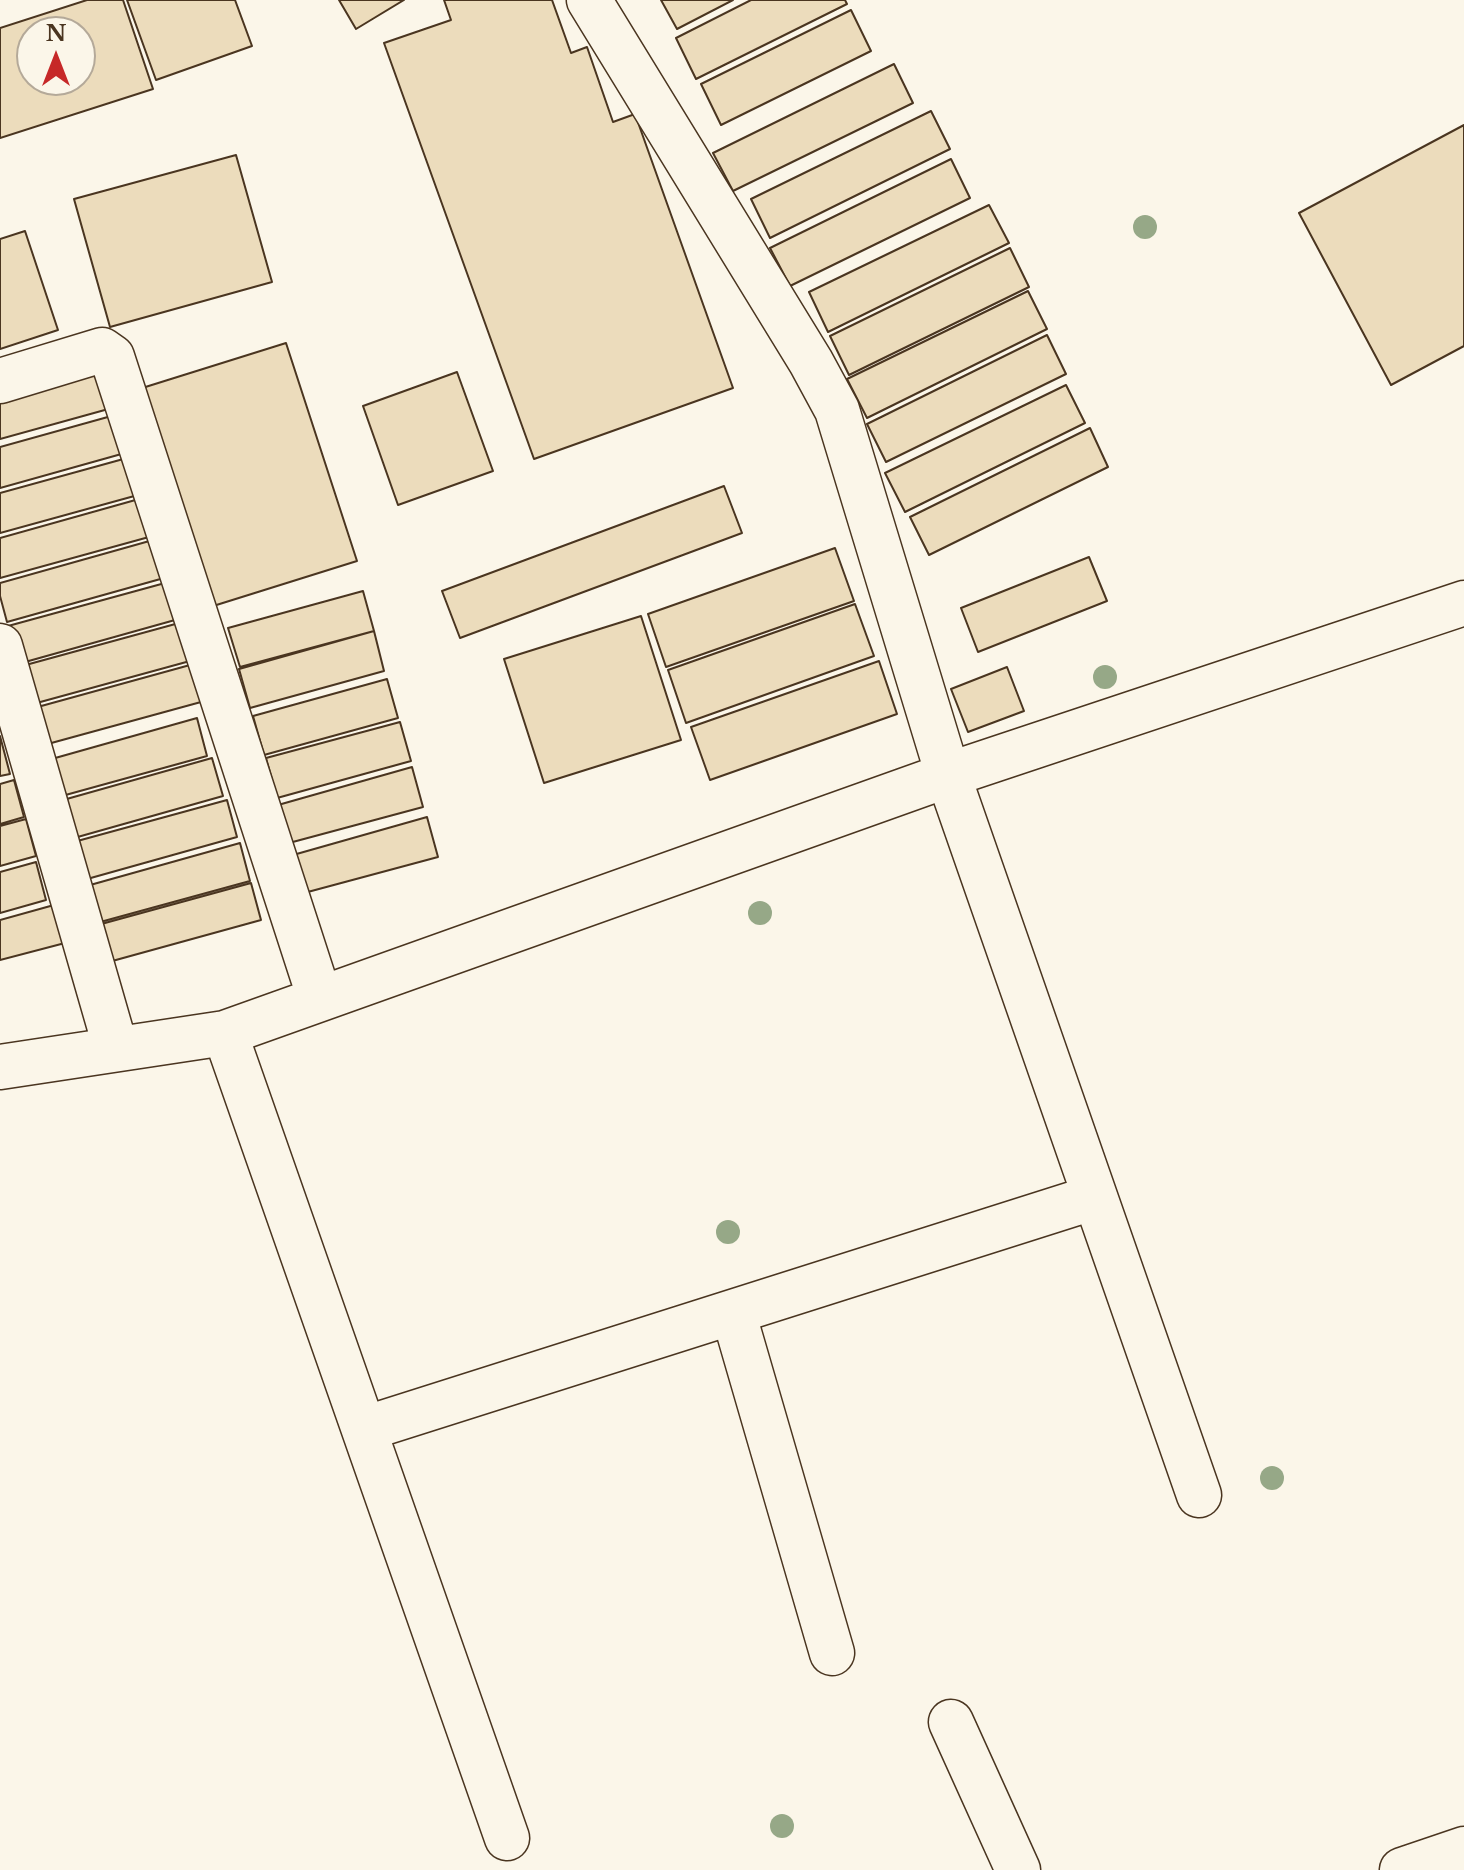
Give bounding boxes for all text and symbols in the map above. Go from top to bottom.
north arrow [16,16,96,96]
text: N [46,20,66,47]

